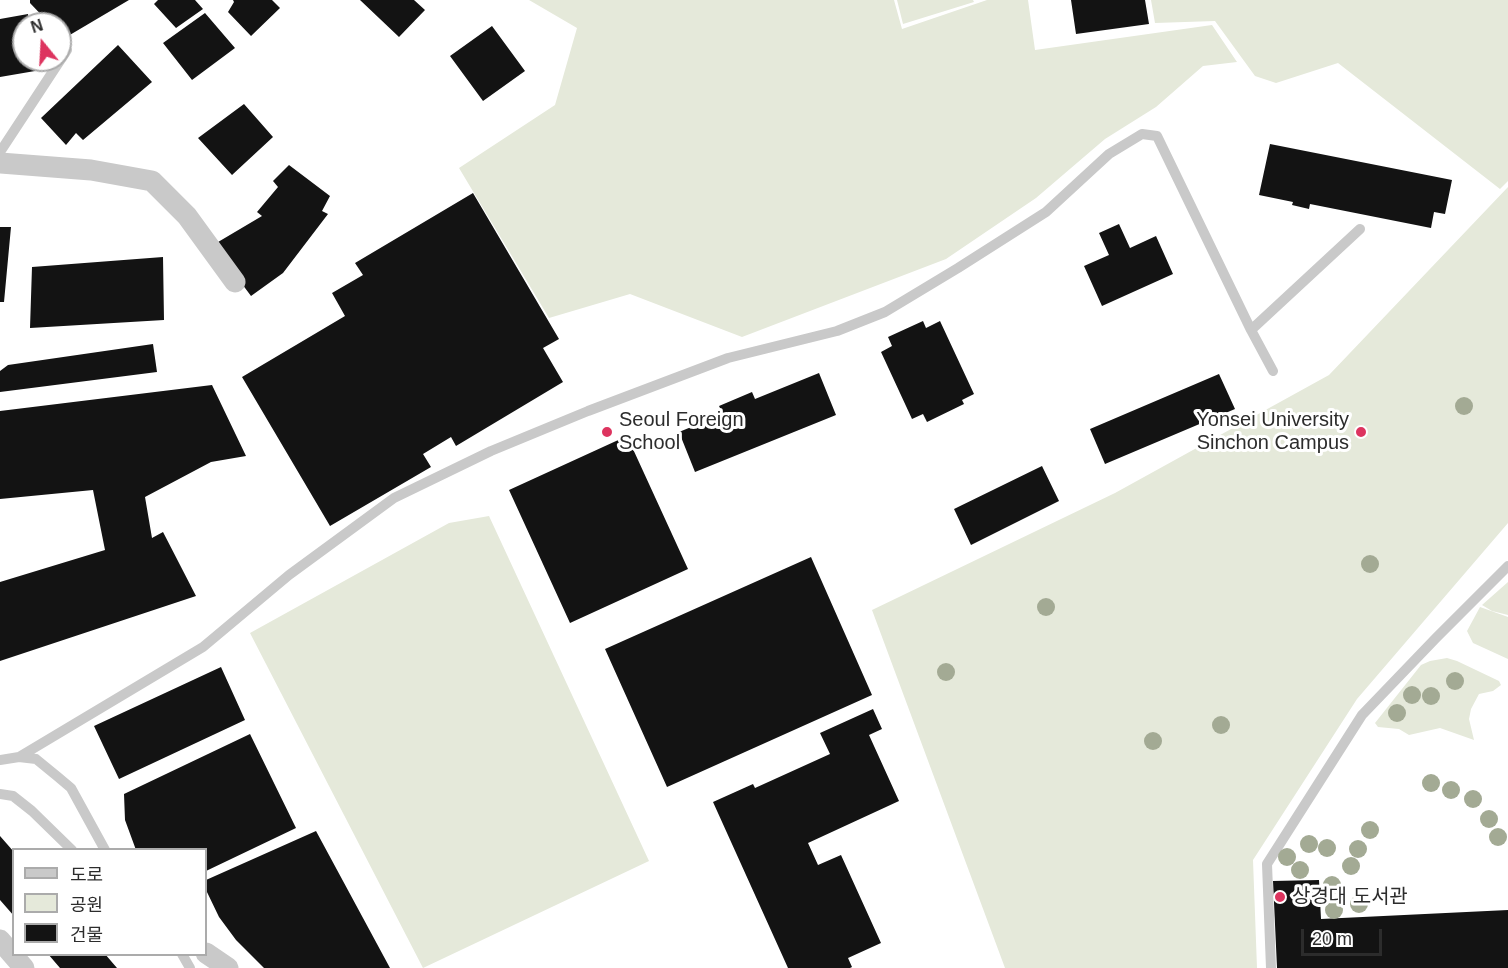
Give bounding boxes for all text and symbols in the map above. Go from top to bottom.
north arrow [12,12,72,72]
text: N [29,16,45,36]
place label: Seoul Foreign School [619,408,744,455]
place label: Yonsei University Sinchon Campus [1196,408,1349,455]
marker: Seoul Foreign School [600,425,614,439]
marker: Yonsei University Sinchon Campus [1354,425,1368,439]
legend [12,848,207,956]
text: 도로 [70,865,103,885]
place label: 상경대 도서관 [1292,885,1408,909]
marker: 상경대 도서관 [1273,890,1287,904]
text: 공원 [70,895,103,915]
scale bar [1304,917,1385,955]
text: 건물 [70,925,103,945]
text: 20 m [1312,929,1352,949]

